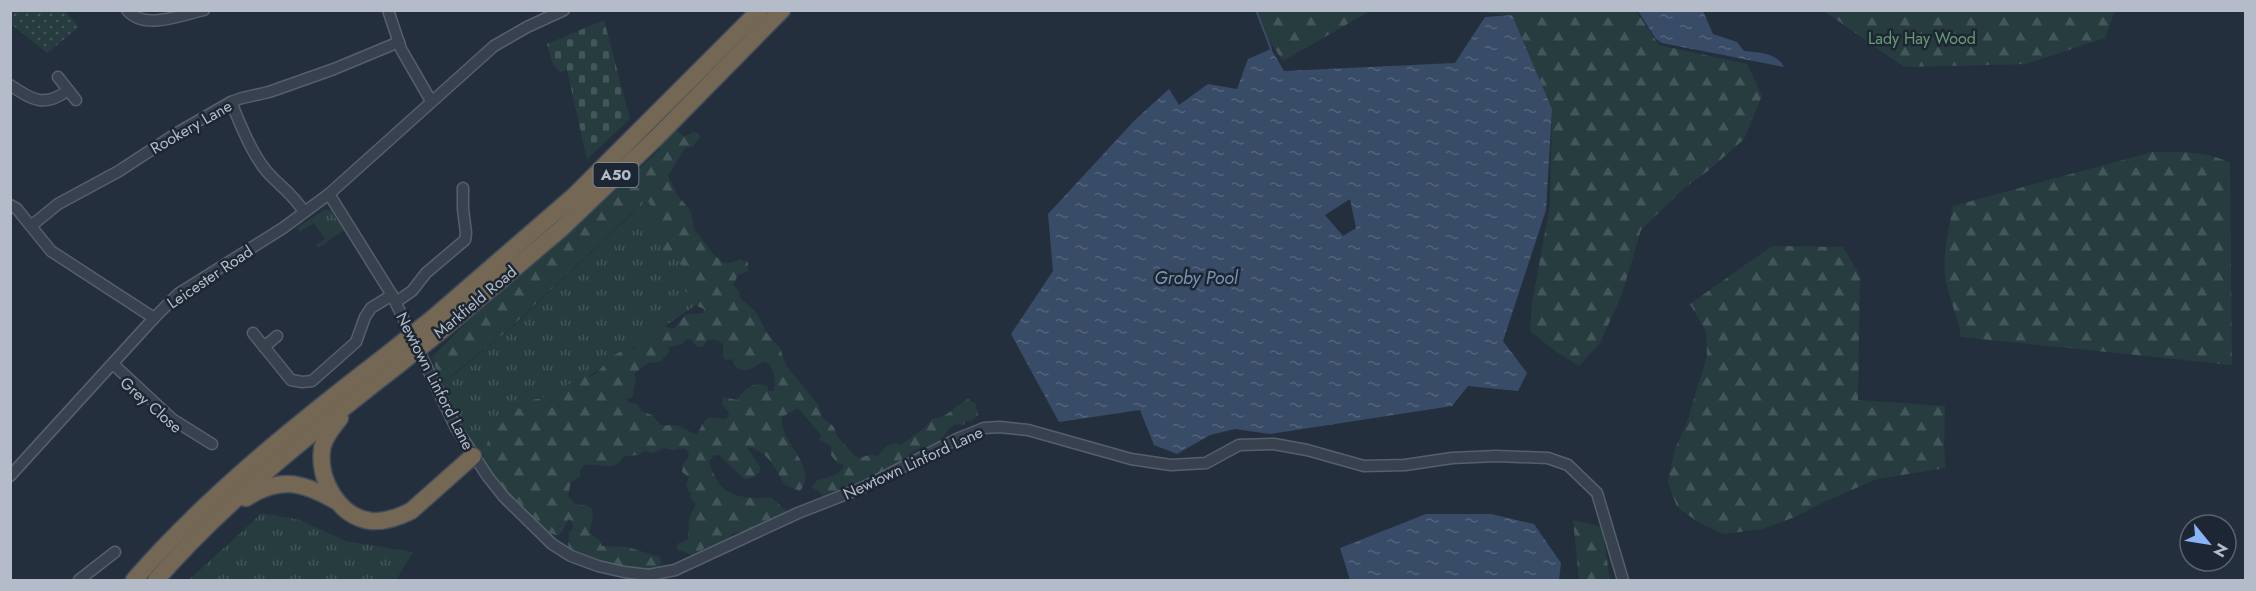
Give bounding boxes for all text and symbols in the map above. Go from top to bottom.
park label: Lady Hay Wood [1868,27,1976,50]
street label: Rookery Lane [146,94,236,160]
road number: A50 [594,163,638,187]
street label: Leicester Road [163,240,257,314]
street label: Markfield Road [428,260,522,344]
water label: Groby Pool [1154,265,1239,291]
street label: Newtown Linford Lane [390,308,480,454]
street label: Grey Close [115,372,187,438]
street label: Newtown Linford Lane [839,421,987,505]
north arrow [2178,513,2238,573]
text: N [2207,539,2234,562]

